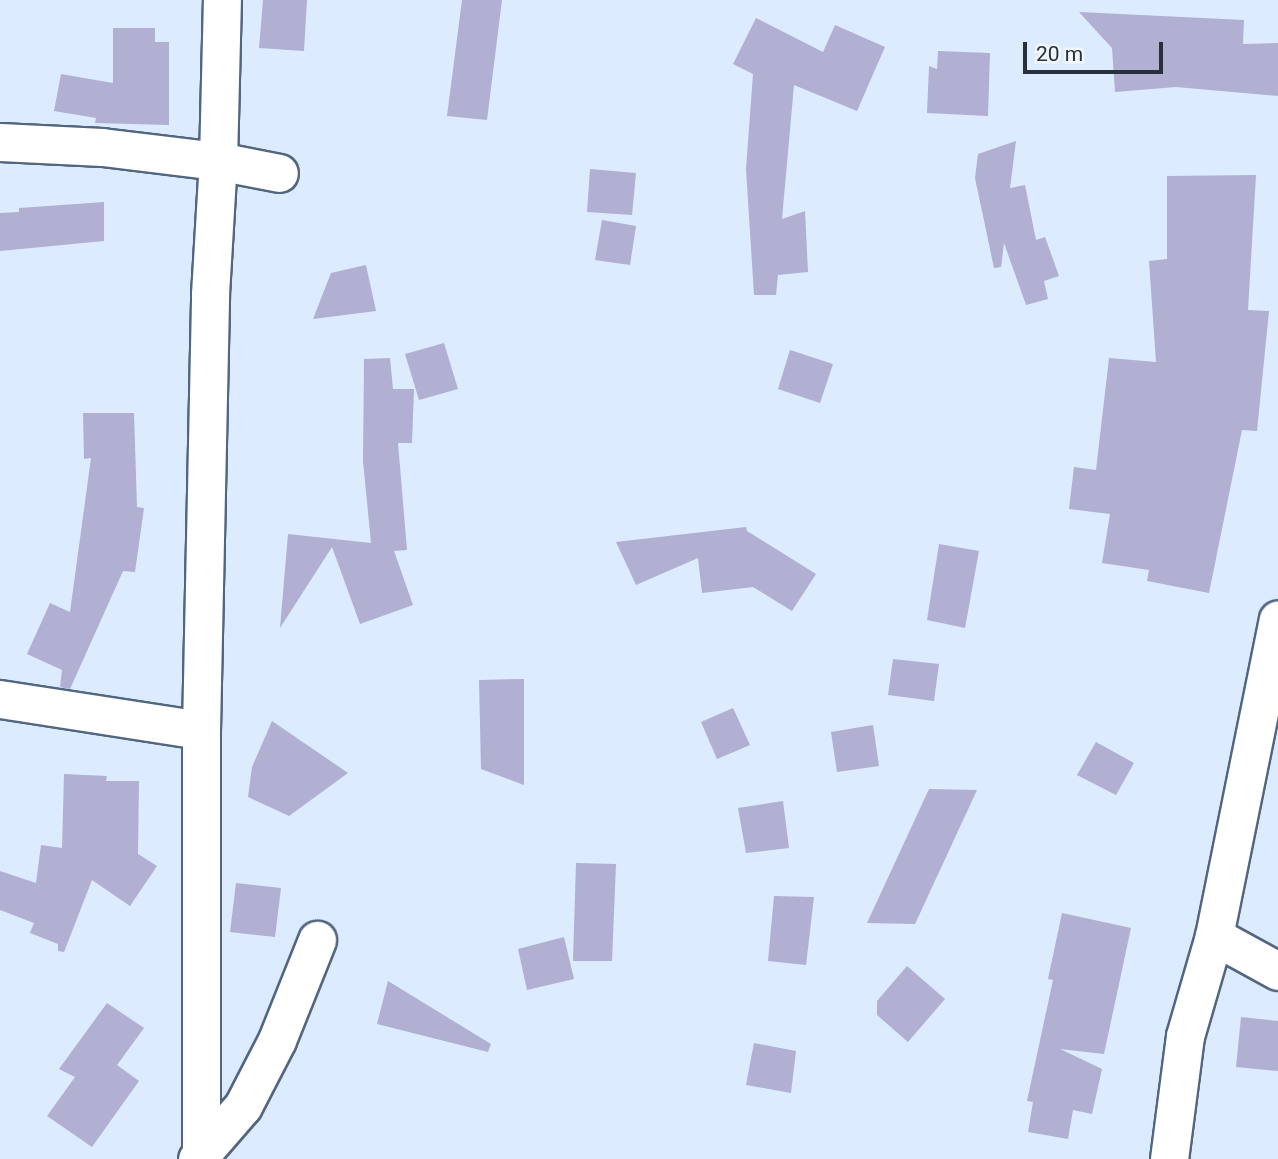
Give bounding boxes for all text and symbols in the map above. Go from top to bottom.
scale bar [1026,28,1166,72]
text: 20 m [1036,42,1083,66]

